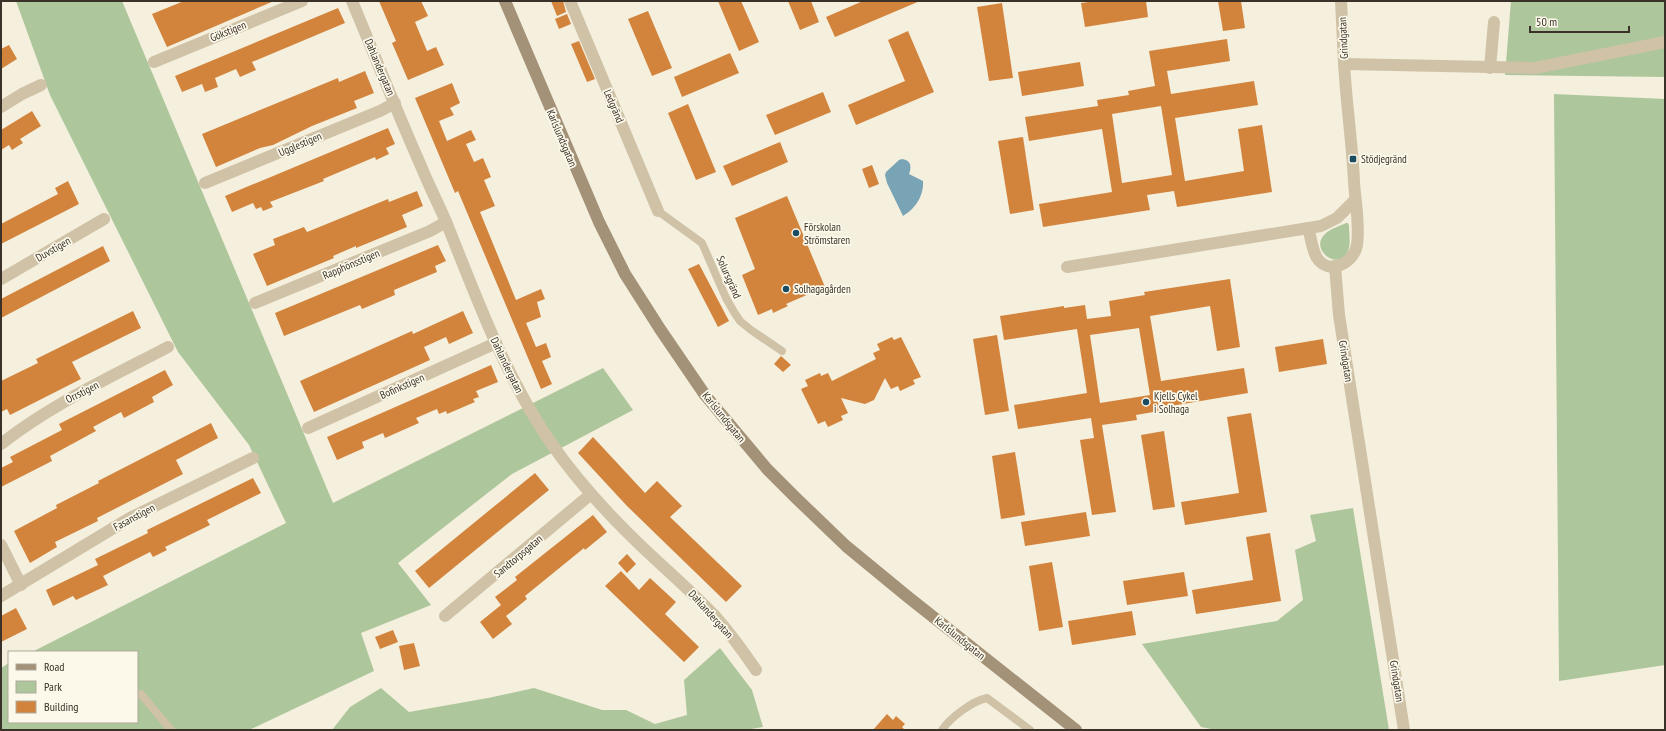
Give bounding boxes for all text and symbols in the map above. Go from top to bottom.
scale bar [1530,8,1629,34]
text: 50 m [1536,14,1557,29]
street label: Gökstigen [208,17,248,45]
street label: Grindgatan [1335,17,1351,59]
street label: Dahlandergatan [362,36,398,98]
street label: Ledgränd [601,87,627,125]
street label: Karlslundsgatan [544,107,580,169]
street label: Ugglestigen [276,129,324,159]
place label: Stödjegränd [1361,152,1407,166]
marker: Stödjegränd [1348,154,1358,164]
place label: Förskolan Strömstaren [804,220,850,247]
marker: Förskolan Strömstaren [791,228,801,238]
street label: Duvstigen [33,233,73,265]
street label: Rapphönsstigen [320,246,382,282]
street label: Solursgränd [713,253,745,301]
place label: Solhagagården [794,282,851,296]
marker: Solhagagården [781,284,791,294]
street label: Dahlandergatan [487,335,527,395]
street label: Grindgatan [1336,339,1356,383]
street label: Bofinkstigen [378,370,427,402]
street label: Orrstigen [63,378,101,406]
street label: Karlslundsgatan [699,389,749,445]
place label: Kjells Cykel i Solhaga [1154,389,1198,416]
marker: Kjells Cykel i Solhaga [1141,397,1151,407]
street label: Fasanstigen [111,500,157,534]
street label: Sandtorpsgatan [491,531,545,580]
street label: Dahlandergatan [686,587,737,641]
street label: Karlslundsgatan [932,613,988,663]
legend [8,651,138,723]
text: Road [44,659,64,674]
street label: Grindgatan [1387,659,1407,703]
text: Park [44,679,62,694]
text: Building [44,699,79,714]

